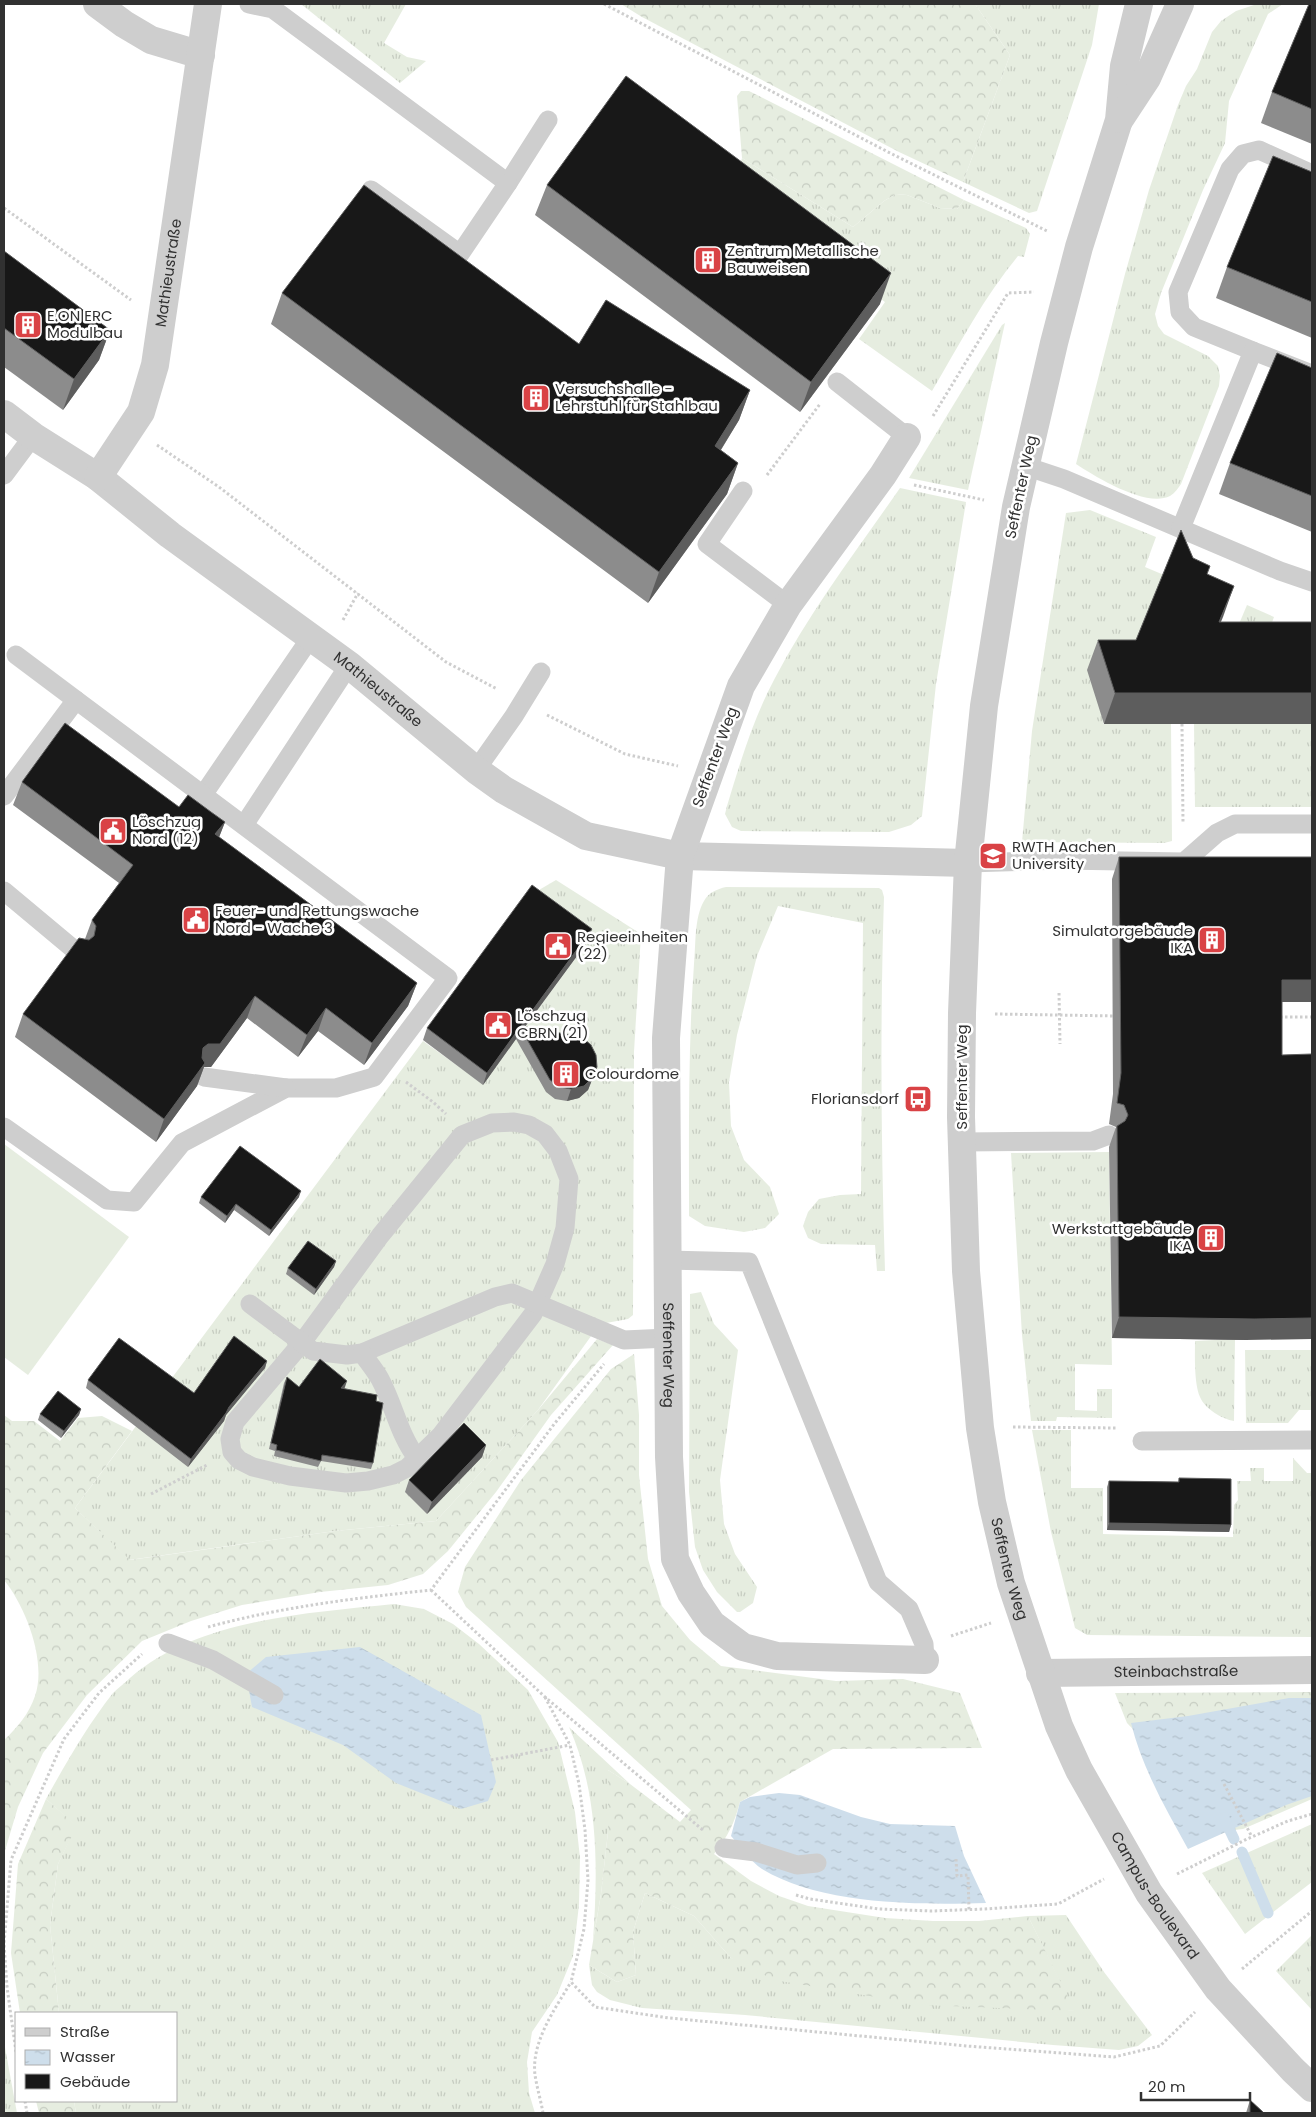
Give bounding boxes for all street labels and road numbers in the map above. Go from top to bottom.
street label: Mathieustraße [150,217,186,329]
street label: Seffenter Weg [999,433,1042,541]
street label: Mathieustraße [330,646,427,732]
street label: Seffenter Weg [687,704,742,810]
street label: Seffenter Weg [951,1024,972,1130]
street label: Seffenter Weg [658,1302,680,1408]
street label: Seffenter Weg [986,1515,1034,1623]
street label: Steinbachstraße [1114,1660,1238,1682]
street label: Campus-Boulevard [1106,1827,1204,1963]

